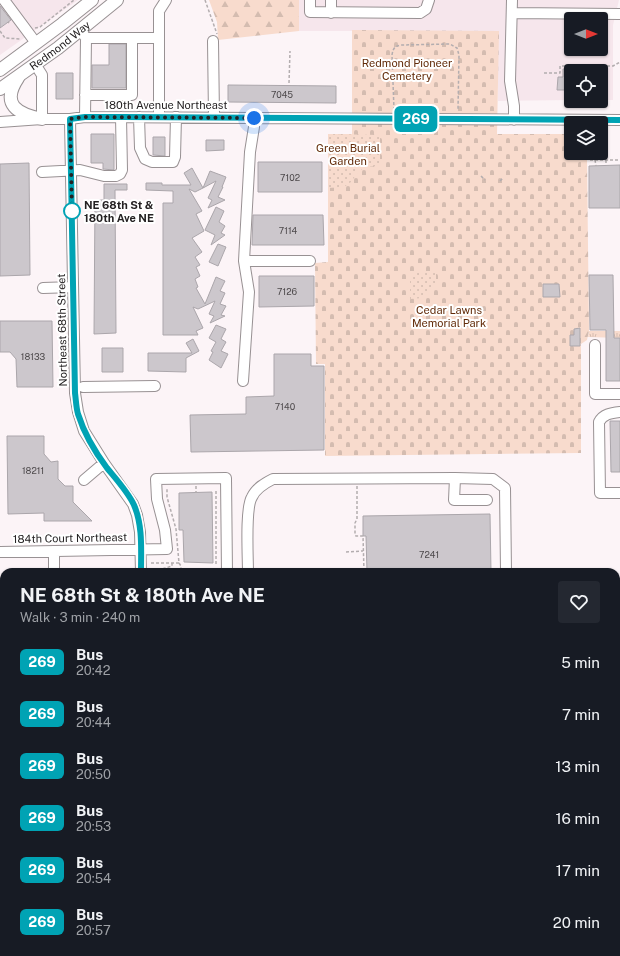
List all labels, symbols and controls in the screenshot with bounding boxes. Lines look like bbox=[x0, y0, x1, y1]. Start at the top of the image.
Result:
north arrow bbox=[564, 12, 608, 56]
map controls bbox=[564, 12, 608, 160]
street label: Redmond Way bbox=[27, 18, 93, 72]
park label: Redmond Pioneer Cemetery bbox=[362, 57, 452, 82]
button: locate bbox=[564, 64, 608, 108]
house number: 7045 bbox=[271, 89, 293, 100]
street label: 180th Avenue Northeast bbox=[104, 99, 228, 111]
line badge: 269 bbox=[393, 106, 439, 132]
your location bbox=[244, 108, 264, 128]
text: 269 bbox=[402, 111, 430, 127]
button: layers bbox=[564, 116, 608, 160]
park label: Green Burial Garden bbox=[316, 142, 380, 167]
house number: 7102 bbox=[280, 172, 300, 183]
place label: NE 68th St & 180th Ave NE bbox=[84, 199, 154, 224]
marker: NE 68th St & 180th Ave NE bbox=[63, 202, 81, 220]
house number: 7114 bbox=[279, 225, 298, 236]
street label: Northeast 68th Street bbox=[55, 273, 69, 387]
house number: 7126 bbox=[277, 286, 297, 297]
park label: Cedar Lawns Memorial Park bbox=[412, 304, 486, 329]
house number: 18133 bbox=[21, 351, 46, 362]
house number: 7140 bbox=[275, 401, 296, 412]
house number: 18211 bbox=[22, 465, 44, 476]
street label: 184th Court Northeast bbox=[13, 531, 127, 545]
house number: 7241 bbox=[419, 549, 439, 560]
button: heart bbox=[558, 581, 600, 623]
text: NE 68th St & 180th Ave NE bbox=[20, 584, 265, 606]
text: Walk · 3 min · 240 m bbox=[20, 610, 140, 625]
text: Bus bbox=[76, 646, 103, 663]
text: 269 bbox=[28, 654, 56, 670]
text: 5 min bbox=[561, 654, 600, 671]
text: 20:42 bbox=[76, 663, 110, 678]
text: Bus bbox=[76, 698, 103, 715]
text: 269 bbox=[28, 706, 56, 722]
text: 7 min bbox=[562, 706, 600, 723]
text: 20:44 bbox=[76, 715, 111, 730]
text: Bus bbox=[76, 750, 103, 767]
text: 269 bbox=[28, 758, 56, 774]
text: 13 min bbox=[555, 758, 600, 775]
text: 20:50 bbox=[76, 767, 111, 782]
text: Bus bbox=[76, 802, 103, 819]
text: 269 bbox=[28, 810, 56, 826]
text: 16 min bbox=[555, 810, 600, 827]
text: 20:53 bbox=[76, 819, 111, 834]
text: Bus bbox=[76, 854, 103, 871]
text: 269 bbox=[28, 862, 56, 878]
text: 17 min bbox=[556, 862, 600, 879]
text: 20:54 bbox=[76, 871, 111, 886]
text: Bus bbox=[76, 906, 103, 923]
text: 269 bbox=[28, 914, 56, 930]
text: 20 min bbox=[553, 914, 600, 931]
text: 20:57 bbox=[76, 923, 111, 938]

